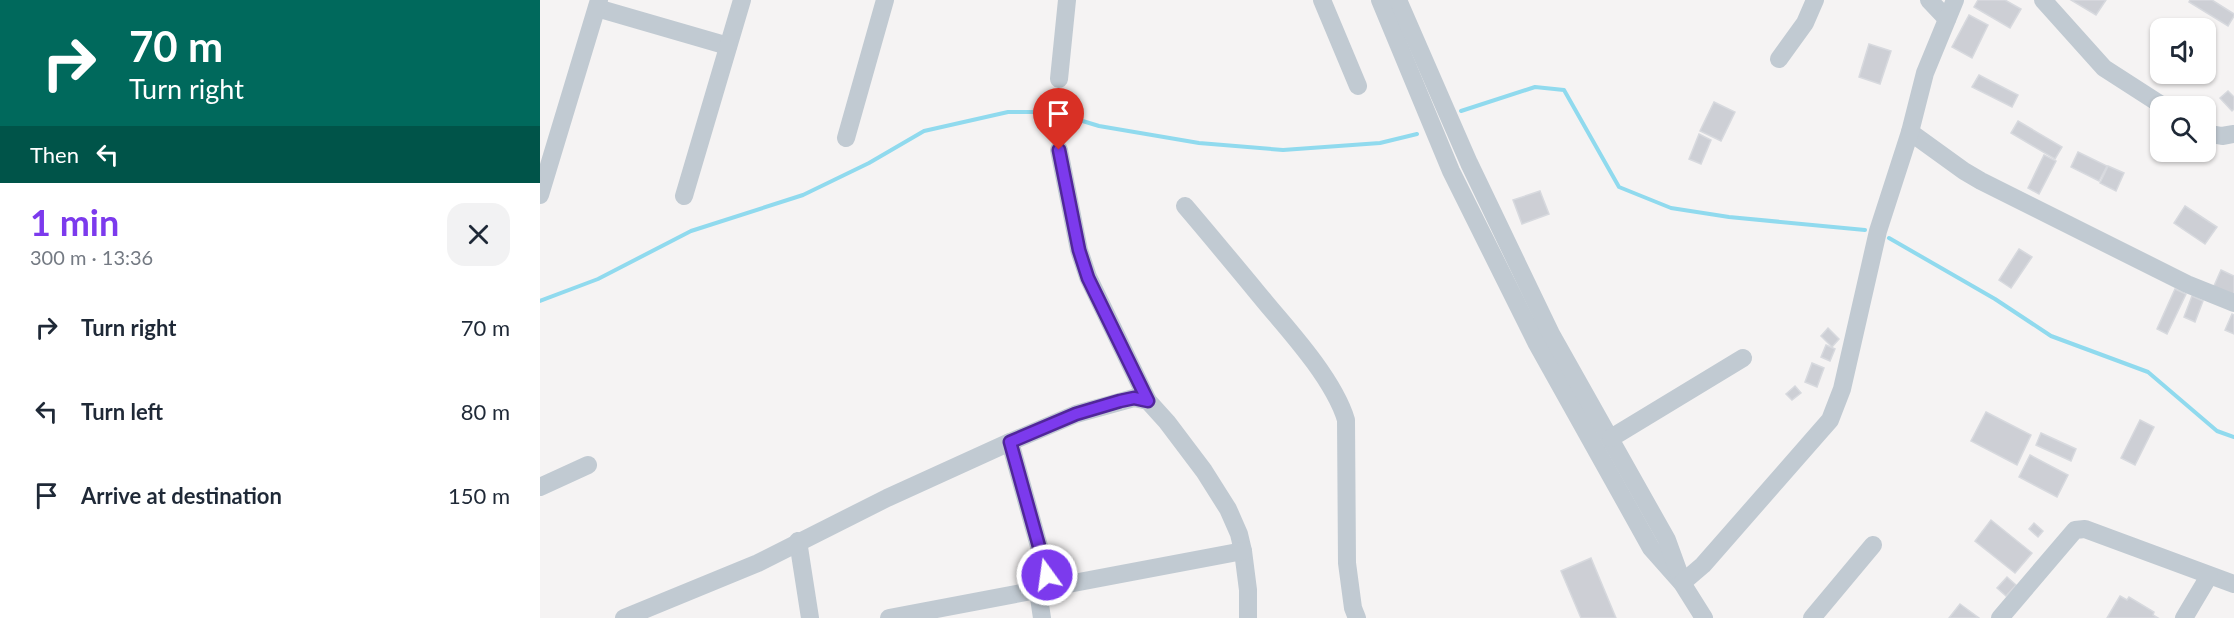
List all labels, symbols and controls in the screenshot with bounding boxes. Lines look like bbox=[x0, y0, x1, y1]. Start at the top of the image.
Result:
map controls bbox=[2150, 18, 2216, 162]
button: sound bbox=[2150, 18, 2216, 84]
text: 70 m bbox=[129, 21, 223, 71]
icon: right bbox=[30, 24, 108, 102]
text: Turn right bbox=[129, 72, 244, 105]
pin bbox=[1033, 88, 1084, 150]
button: search bbox=[2150, 96, 2216, 162]
icon: arrive bbox=[1042, 97, 1075, 130]
icon: left bbox=[91, 138, 124, 171]
text: Then bbox=[30, 141, 79, 168]
text: 1 min bbox=[30, 200, 119, 244]
button: close bbox=[447, 203, 510, 266]
text: 300 m · 13:36 bbox=[30, 245, 153, 269]
icon: right bbox=[30, 311, 63, 344]
text: Turn right bbox=[81, 314, 176, 341]
text: 70 m bbox=[461, 314, 510, 341]
icon: left bbox=[30, 395, 63, 428]
text: Turn left bbox=[81, 398, 163, 425]
text: 80 m bbox=[461, 398, 510, 425]
icon: arrive bbox=[30, 479, 63, 512]
text: Arrive at destination bbox=[81, 482, 282, 509]
text: 150 m bbox=[448, 482, 510, 509]
position arrow bbox=[1015, 543, 1079, 607]

